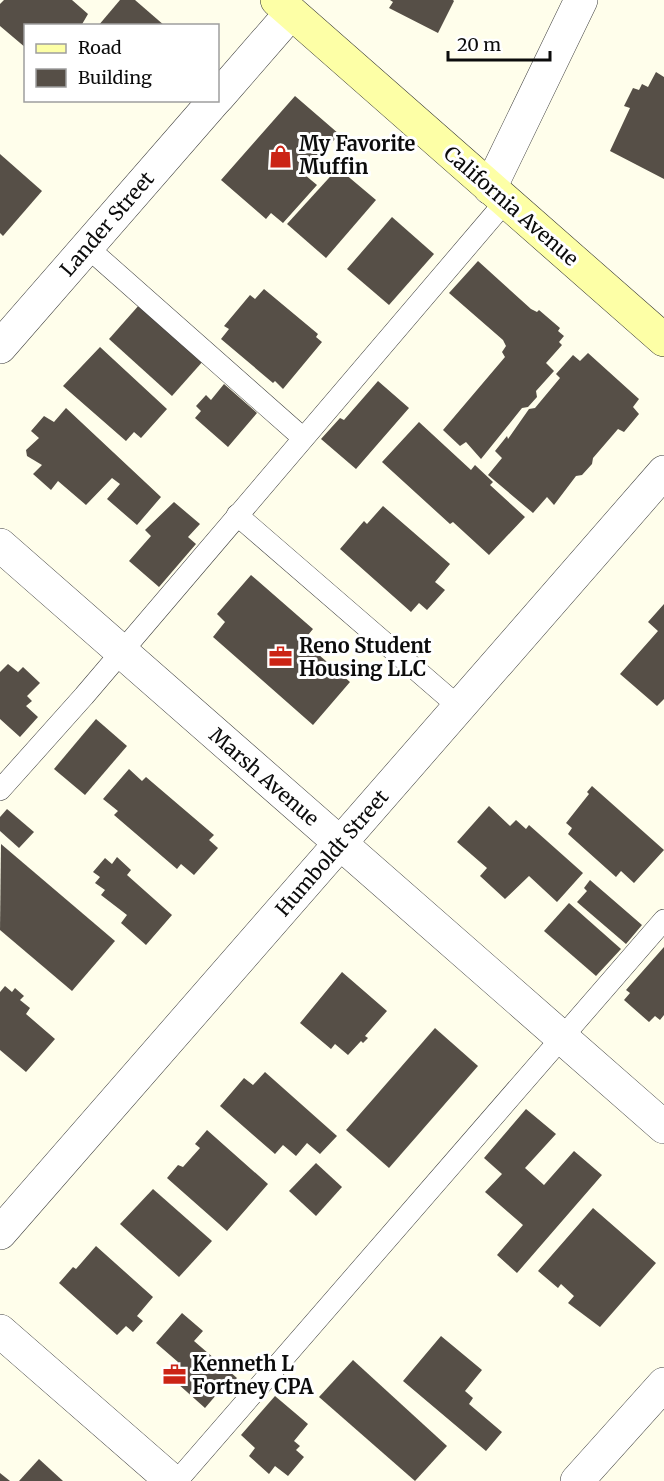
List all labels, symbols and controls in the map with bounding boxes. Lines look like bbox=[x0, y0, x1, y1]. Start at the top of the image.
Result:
legend bbox=[24, 24, 219, 102]
scale bar bbox=[448, 24, 550, 62]
text: 20 m bbox=[457, 33, 501, 56]
text: Road bbox=[78, 36, 122, 59]
text: Building bbox=[78, 66, 152, 89]
place label: My Favorite Muffin bbox=[299, 131, 416, 179]
street label: California Avenue bbox=[439, 140, 584, 271]
shop icon: My Favorite Muffin bbox=[268, 143, 294, 169]
street label: Lander Street bbox=[54, 166, 159, 281]
place label: Reno Student Housing LLC bbox=[299, 633, 432, 681]
office icon: Reno Student Housing LLC bbox=[268, 644, 294, 670]
street label: Marsh Avenue bbox=[204, 722, 324, 831]
street label: Humboldt Street bbox=[270, 784, 394, 921]
place label: Kenneth L Fortney CPA bbox=[192, 1351, 314, 1399]
office icon: Kenneth L Fortney CPA bbox=[161, 1362, 187, 1388]

